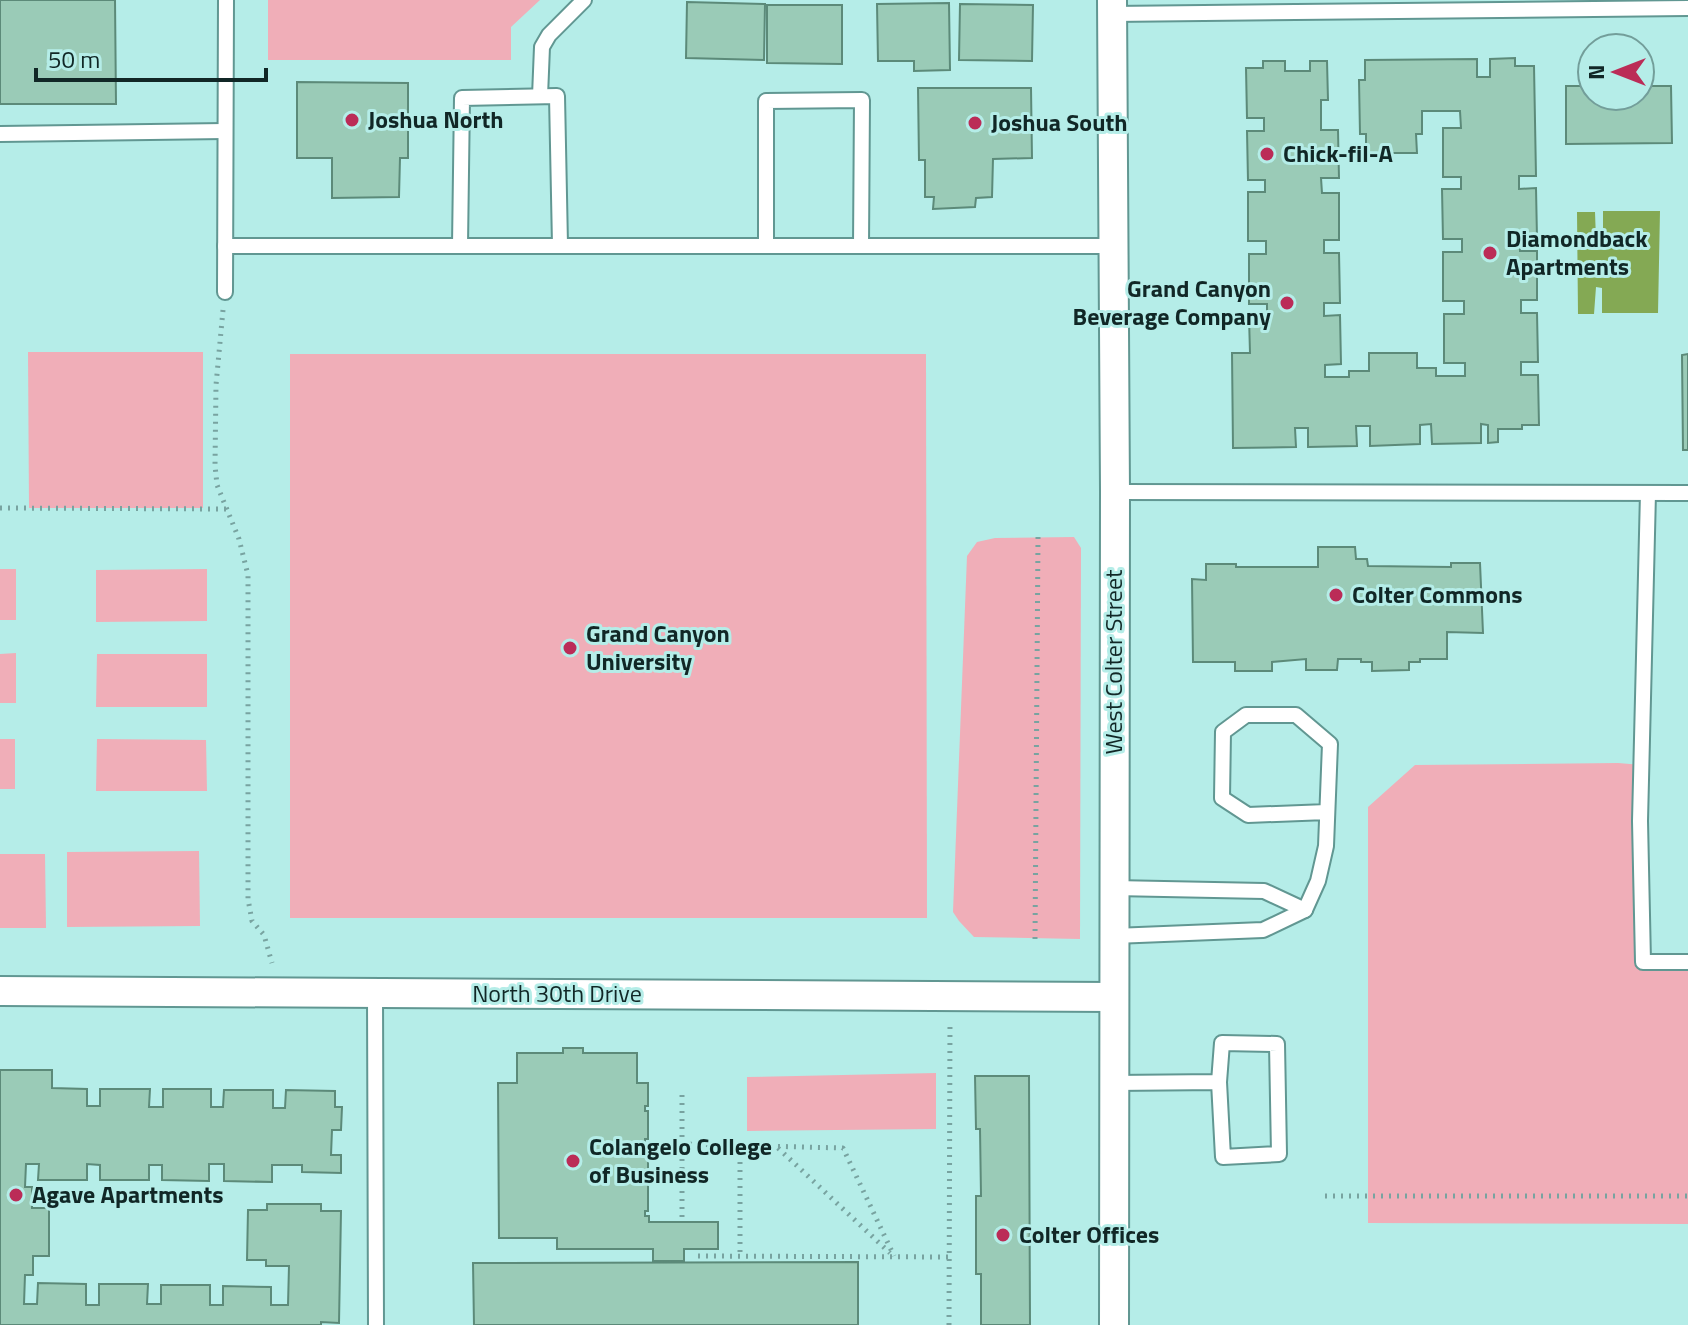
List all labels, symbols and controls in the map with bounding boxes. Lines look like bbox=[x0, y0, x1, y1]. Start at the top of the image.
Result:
scale bar bbox=[36, 32, 266, 82]
north arrow bbox=[1576, 32, 1656, 112]
text: 50 m bbox=[48, 41, 100, 77]
text: N bbox=[1579, 64, 1613, 80]
place label: Joshua North bbox=[368, 101, 504, 137]
place label: Joshua South bbox=[991, 104, 1127, 140]
marker: Joshua North bbox=[343, 111, 361, 129]
marker: Joshua South bbox=[966, 114, 984, 132]
place label: Chick-fil-A bbox=[1283, 135, 1394, 171]
marker: Chick-fil-A bbox=[1258, 145, 1276, 163]
place label: Diamondback Apartments bbox=[1506, 220, 1648, 284]
marker: Diamondback Apartments bbox=[1481, 244, 1499, 262]
place label: Grand Canyon Beverage Company bbox=[1073, 270, 1271, 334]
marker: Grand Canyon Beverage Company bbox=[1278, 294, 1296, 312]
street label: West Colter Street bbox=[1095, 569, 1131, 754]
place label: Colter Commons bbox=[1352, 576, 1523, 612]
marker: Colter Commons bbox=[1327, 586, 1345, 604]
place label: Grand Canyon University bbox=[586, 615, 730, 679]
marker: Grand Canyon University bbox=[561, 639, 579, 657]
street label: North 30th Drive bbox=[472, 975, 642, 1011]
place label: Colangelo College of Business bbox=[589, 1128, 772, 1192]
marker: Colangelo College of Business bbox=[564, 1152, 582, 1170]
place label: Agave Apartments bbox=[32, 1176, 224, 1212]
marker: Agave Apartments bbox=[7, 1186, 25, 1204]
place label: Colter Offices bbox=[1019, 1216, 1159, 1252]
marker: Colter Offices bbox=[994, 1226, 1012, 1244]

